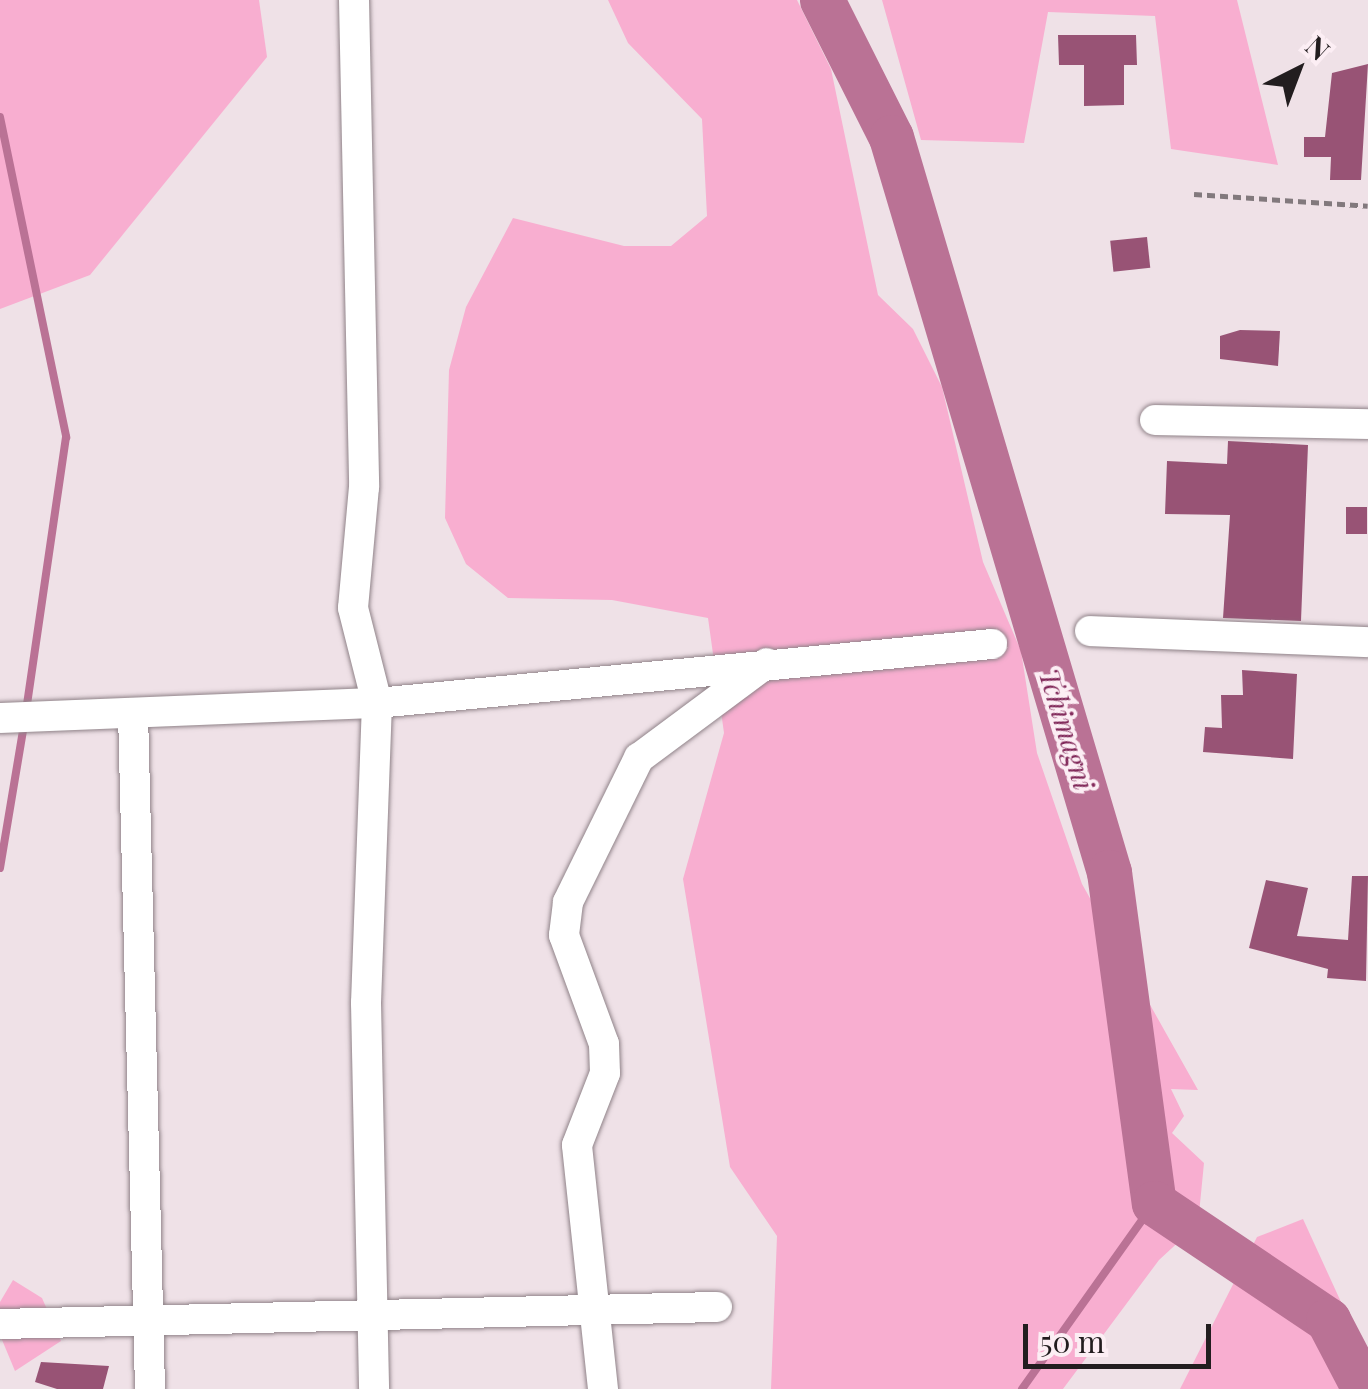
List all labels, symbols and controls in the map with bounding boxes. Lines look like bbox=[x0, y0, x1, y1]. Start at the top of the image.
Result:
north arrow bbox=[1248, 20, 1348, 120]
text: N bbox=[1299, 27, 1338, 68]
water label: Tchimagni bbox=[1033, 664, 1101, 794]
scale bar bbox=[1028, 1304, 1216, 1366]
text: 50 m bbox=[1040, 1321, 1105, 1361]

